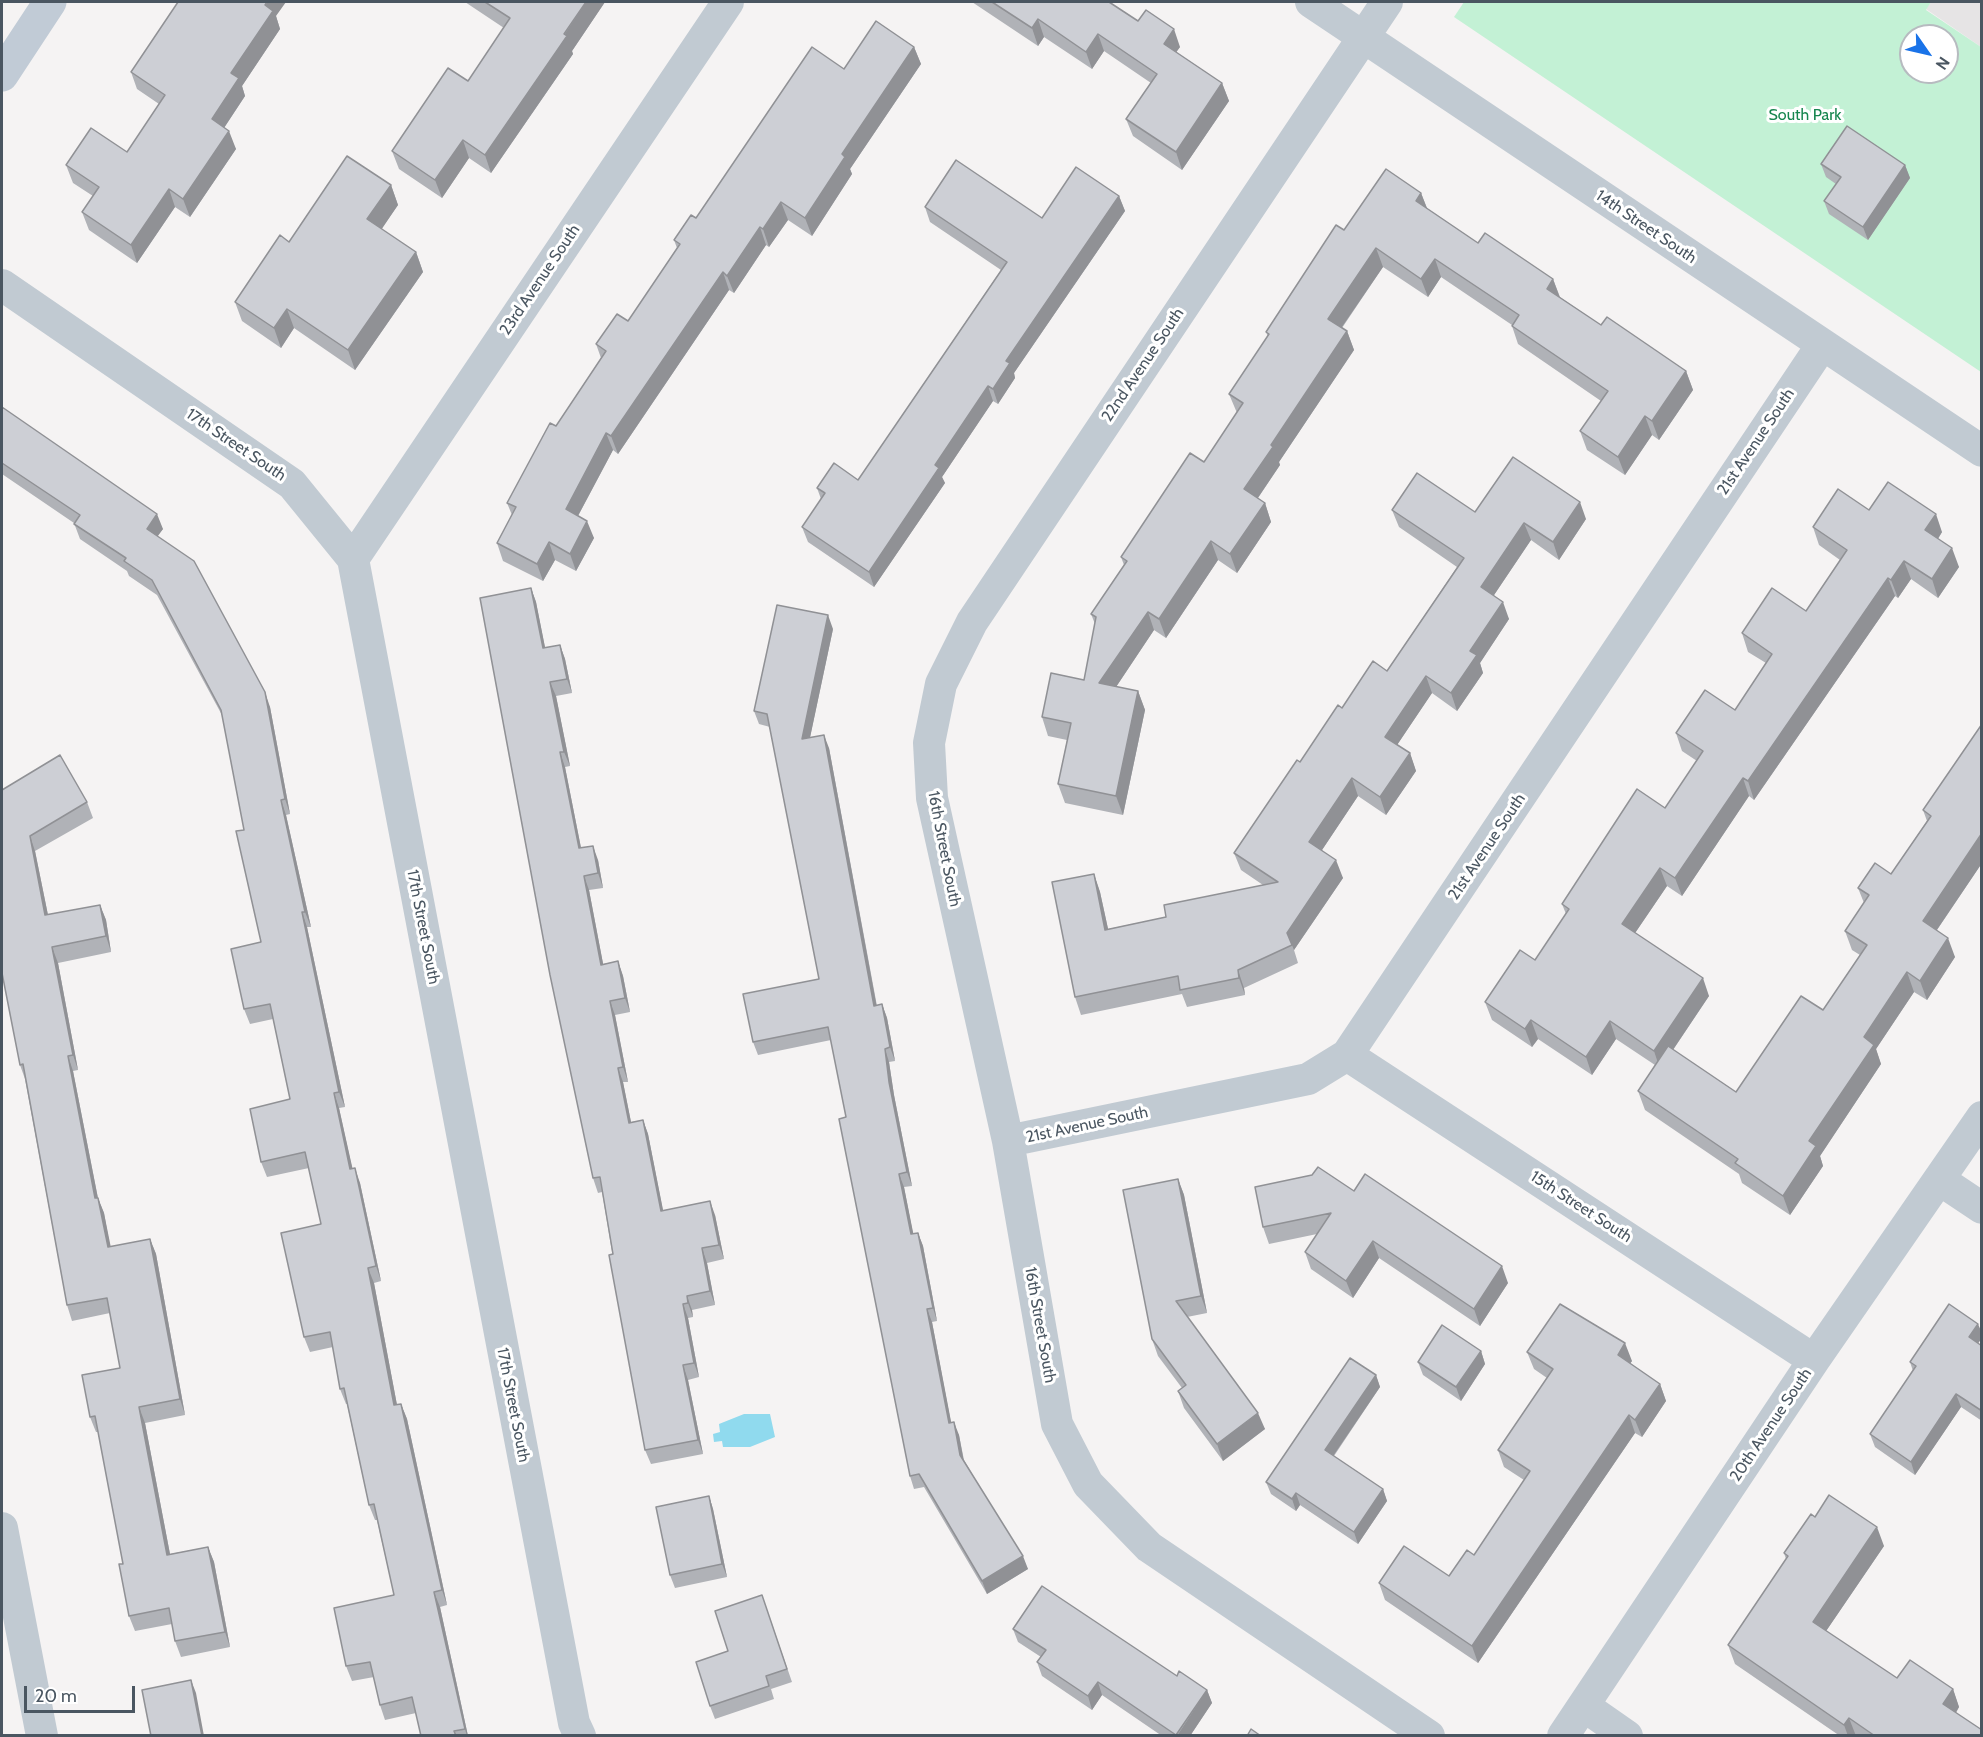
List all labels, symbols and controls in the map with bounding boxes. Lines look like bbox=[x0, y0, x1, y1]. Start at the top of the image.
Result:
north arrow bbox=[1899, 24, 1959, 84]
text: N bbox=[1932, 53, 1954, 73]
park label: South Park bbox=[1768, 105, 1842, 125]
street label: 14th Street South bbox=[1592, 186, 1700, 268]
street label: 23rd Avenue South bbox=[496, 221, 584, 339]
street label: 22nd Avenue South bbox=[1098, 304, 1188, 426]
street label: 21st Avenue South bbox=[1713, 385, 1799, 499]
street label: 17th Street South bbox=[182, 405, 290, 485]
street label: 16th Street South bbox=[923, 790, 965, 908]
street label: 21st Avenue South bbox=[1444, 790, 1530, 904]
street label: 17th Street South bbox=[402, 868, 444, 986]
street label: 21st Avenue South bbox=[1024, 1103, 1150, 1147]
street label: 15th Street South bbox=[1527, 1167, 1635, 1247]
street label: 16th Street South bbox=[1020, 1266, 1060, 1384]
street label: 17th Street South bbox=[492, 1346, 534, 1464]
street label: 20th Avenue South bbox=[1726, 1365, 1816, 1485]
scale bar bbox=[27, 1674, 138, 1712]
text: 20 m bbox=[35, 1685, 77, 1707]

